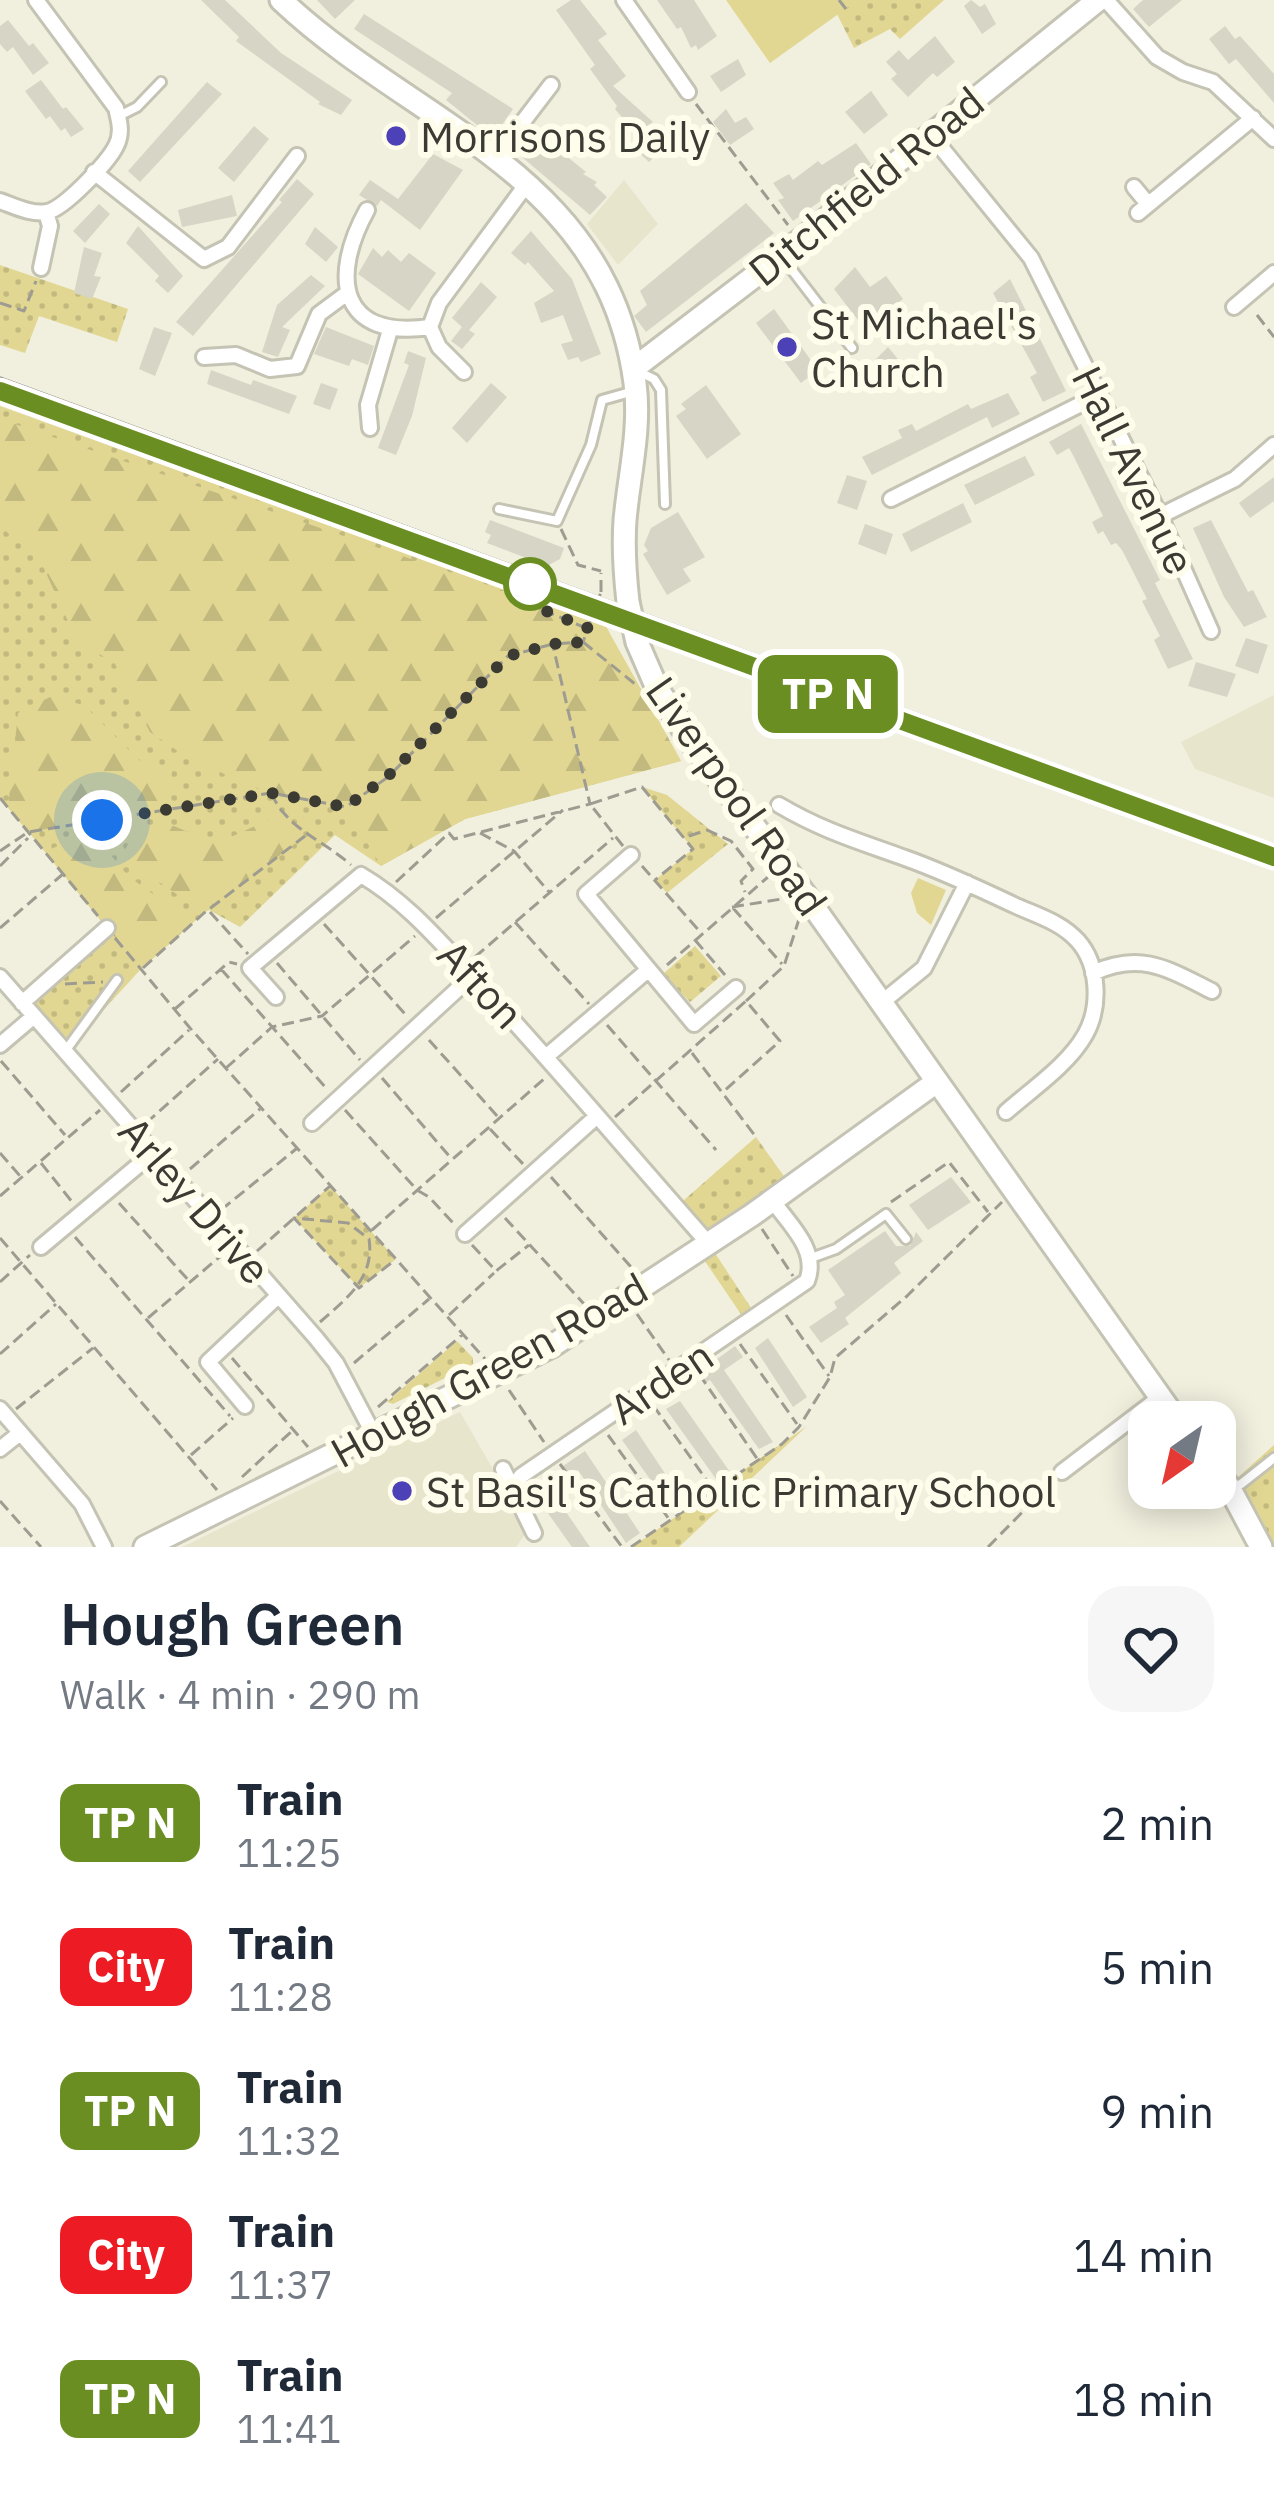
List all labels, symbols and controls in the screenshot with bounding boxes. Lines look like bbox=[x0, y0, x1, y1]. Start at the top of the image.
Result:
street label: Ditchfield Road bbox=[737, 74, 995, 298]
place label: Morrisons Daily bbox=[420, 109, 710, 164]
marker: Morrisons Daily bbox=[383, 123, 409, 149]
place label: St Michael's Church bbox=[811, 296, 1037, 399]
marker: St Michael's Church bbox=[774, 334, 800, 360]
street label: Hall Avenue bbox=[1060, 357, 1208, 583]
unlabelled marker bbox=[505, 559, 555, 609]
line badge: TP N bbox=[744, 655, 912, 733]
street label: Liverpool Road bbox=[634, 666, 840, 926]
text: TP N bbox=[782, 666, 874, 721]
your location bbox=[72, 790, 132, 850]
street label: Afton bbox=[426, 928, 536, 1040]
street label: Arley Drive bbox=[107, 1105, 283, 1295]
street label: Hough Green Road bbox=[321, 1260, 657, 1480]
street label: Arden bbox=[599, 1328, 723, 1436]
north arrow bbox=[1128, 1401, 1236, 1509]
map controls bbox=[1128, 1401, 1236, 1509]
place label: St Basil's Catholic Primary School bbox=[426, 1464, 1056, 1519]
marker: St Basil's Catholic Primary School bbox=[389, 1478, 415, 1504]
button: heart bbox=[1088, 1586, 1214, 1712]
text: Hough Green bbox=[60, 1587, 404, 1661]
text: Walk · 4 min · 290 m bbox=[60, 1669, 421, 1720]
text: Train bbox=[236, 1769, 344, 1827]
text: 2 min bbox=[1100, 1794, 1214, 1852]
text: TP N bbox=[84, 1795, 176, 1850]
text: 11:25 bbox=[236, 1827, 341, 1878]
text: Train bbox=[228, 1913, 335, 1971]
text: 5 min bbox=[1100, 1938, 1214, 1996]
text: City bbox=[87, 1939, 165, 1994]
text: 11:28 bbox=[228, 1971, 333, 2022]
text: Train bbox=[236, 2057, 344, 2115]
text: 9 min bbox=[1100, 2082, 1214, 2140]
text: TP N bbox=[84, 2083, 176, 2138]
text: 11:32 bbox=[236, 2115, 341, 2166]
text: Train bbox=[228, 2201, 335, 2259]
text: 14 min bbox=[1073, 2226, 1214, 2284]
text: City bbox=[87, 2227, 165, 2282]
text: 11:37 bbox=[228, 2259, 333, 2310]
text: Train bbox=[236, 2345, 344, 2403]
text: 18 min bbox=[1073, 2370, 1214, 2428]
text: TP N bbox=[84, 2371, 176, 2426]
text: 11:41 bbox=[236, 2403, 341, 2454]

